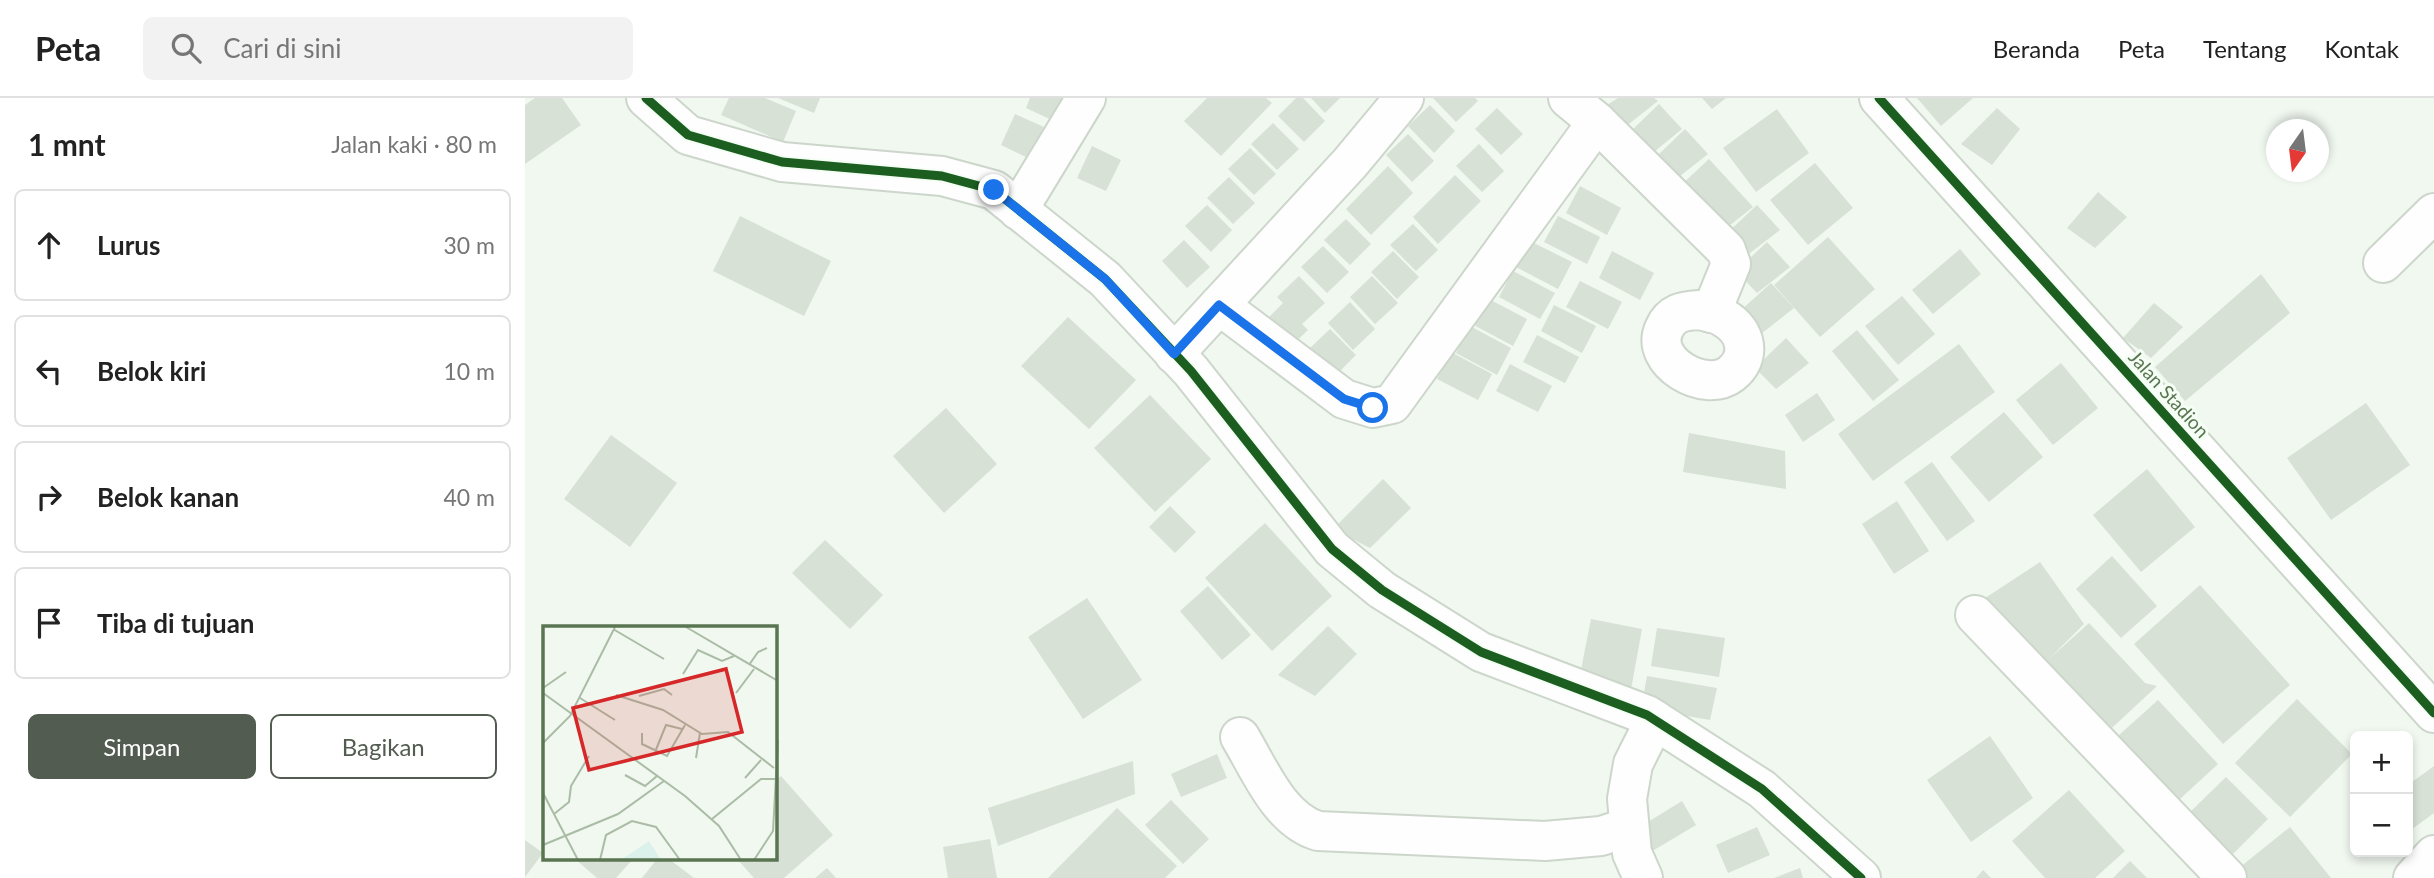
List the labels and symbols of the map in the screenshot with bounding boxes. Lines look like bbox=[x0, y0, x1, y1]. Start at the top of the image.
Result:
north arrow bbox=[2266, 119, 2329, 182]
route end bbox=[978, 174, 1009, 205]
street label: Jalan Stadion bbox=[2124, 345, 2214, 442]
route start bbox=[1357, 392, 1388, 423]
inset map bbox=[543, 626, 777, 860]

